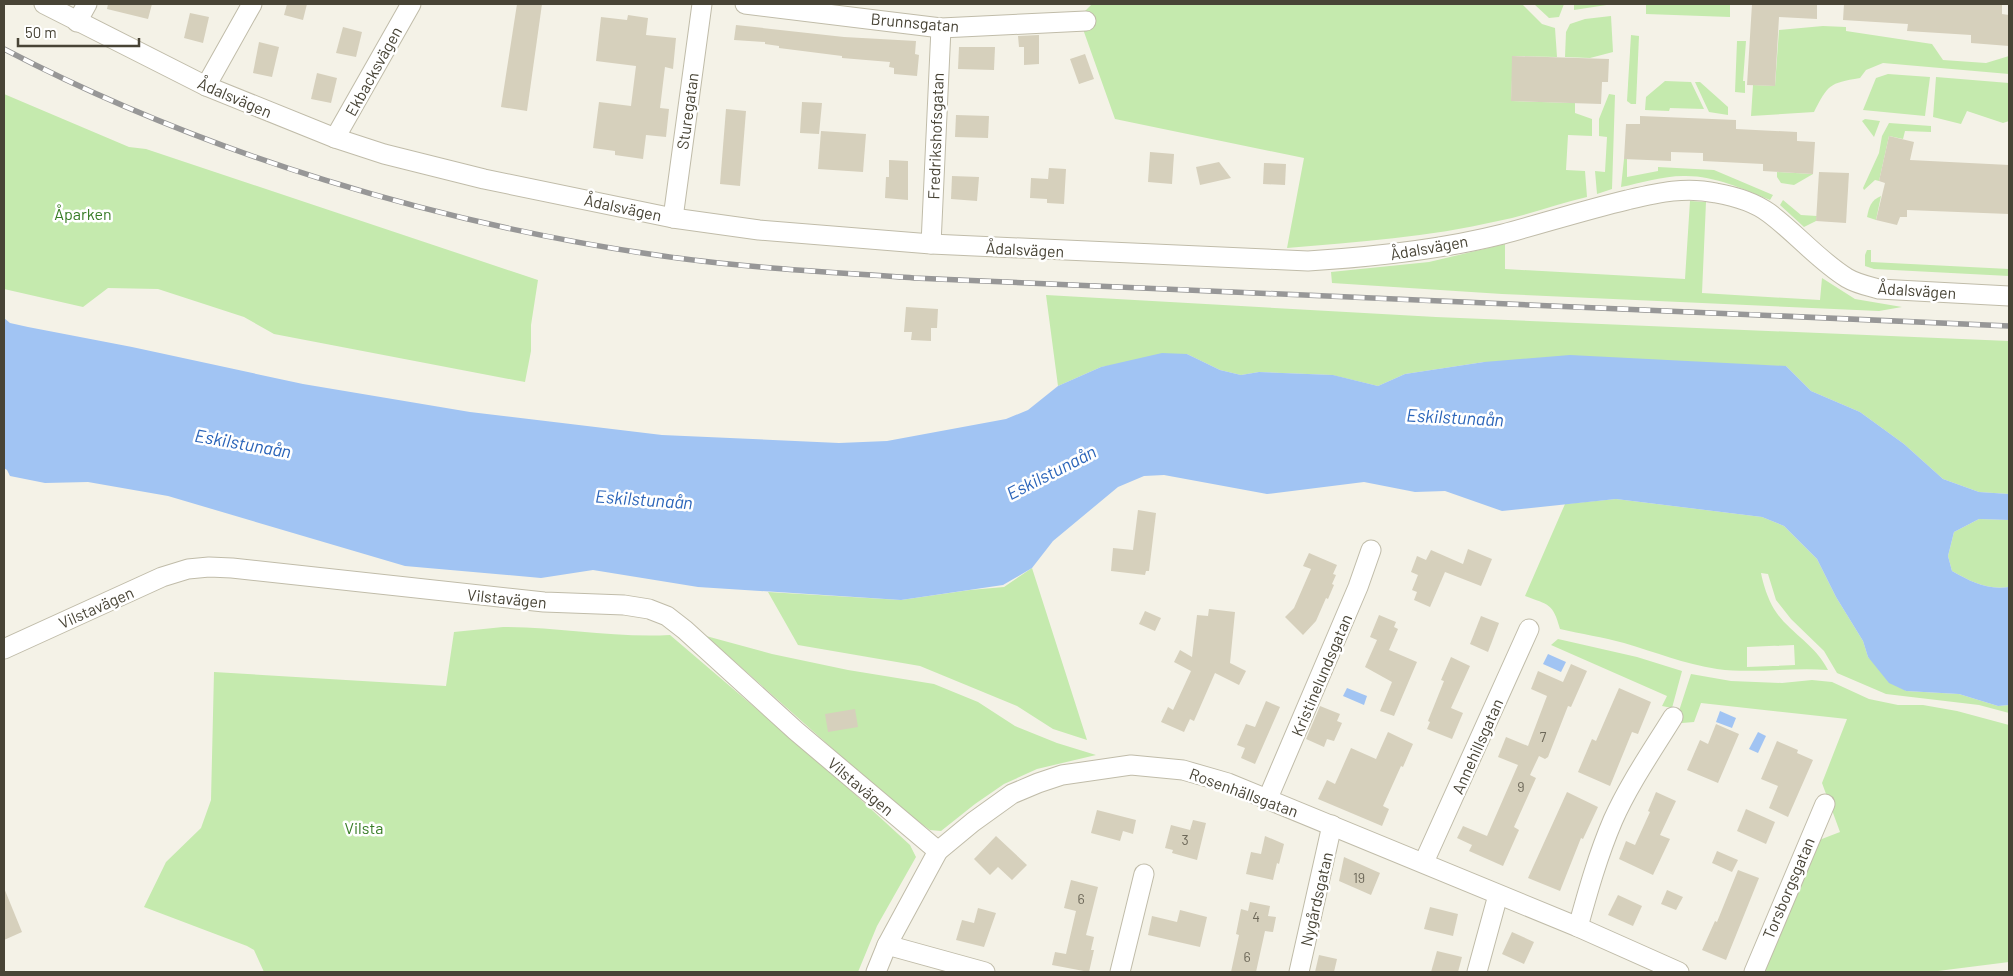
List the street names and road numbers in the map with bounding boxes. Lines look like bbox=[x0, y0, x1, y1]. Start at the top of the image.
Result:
street label: Brunnsgatan bbox=[870, 9, 960, 35]
street label: Ekbacksvägen bbox=[341, 23, 405, 119]
street label: Sturegatan bbox=[672, 71, 702, 151]
street label: Fredrikshofsgatan bbox=[923, 72, 947, 200]
street label: Ådalsvägen bbox=[195, 73, 275, 121]
street label: Ådalsvägen bbox=[583, 190, 663, 224]
street label: Ådalsvägen bbox=[1389, 231, 1469, 263]
street label: Ådalsvägen bbox=[985, 237, 1065, 261]
street label: Ådalsvägen bbox=[1877, 278, 1957, 302]
street label: Vilstavägen bbox=[56, 582, 136, 632]
street label: Vilstavägen bbox=[466, 584, 548, 612]
street label: Kristinelundsgatan bbox=[1287, 611, 1355, 739]
street label: Annehillsgatan bbox=[1447, 695, 1507, 797]
street label: Vilstavägen bbox=[824, 753, 898, 819]
street label: Rosenhällsgatan bbox=[1187, 764, 1301, 820]
street label: Torsborgsgatan bbox=[1758, 834, 1818, 942]
street label: Nygårdsgatan bbox=[1296, 850, 1336, 948]

